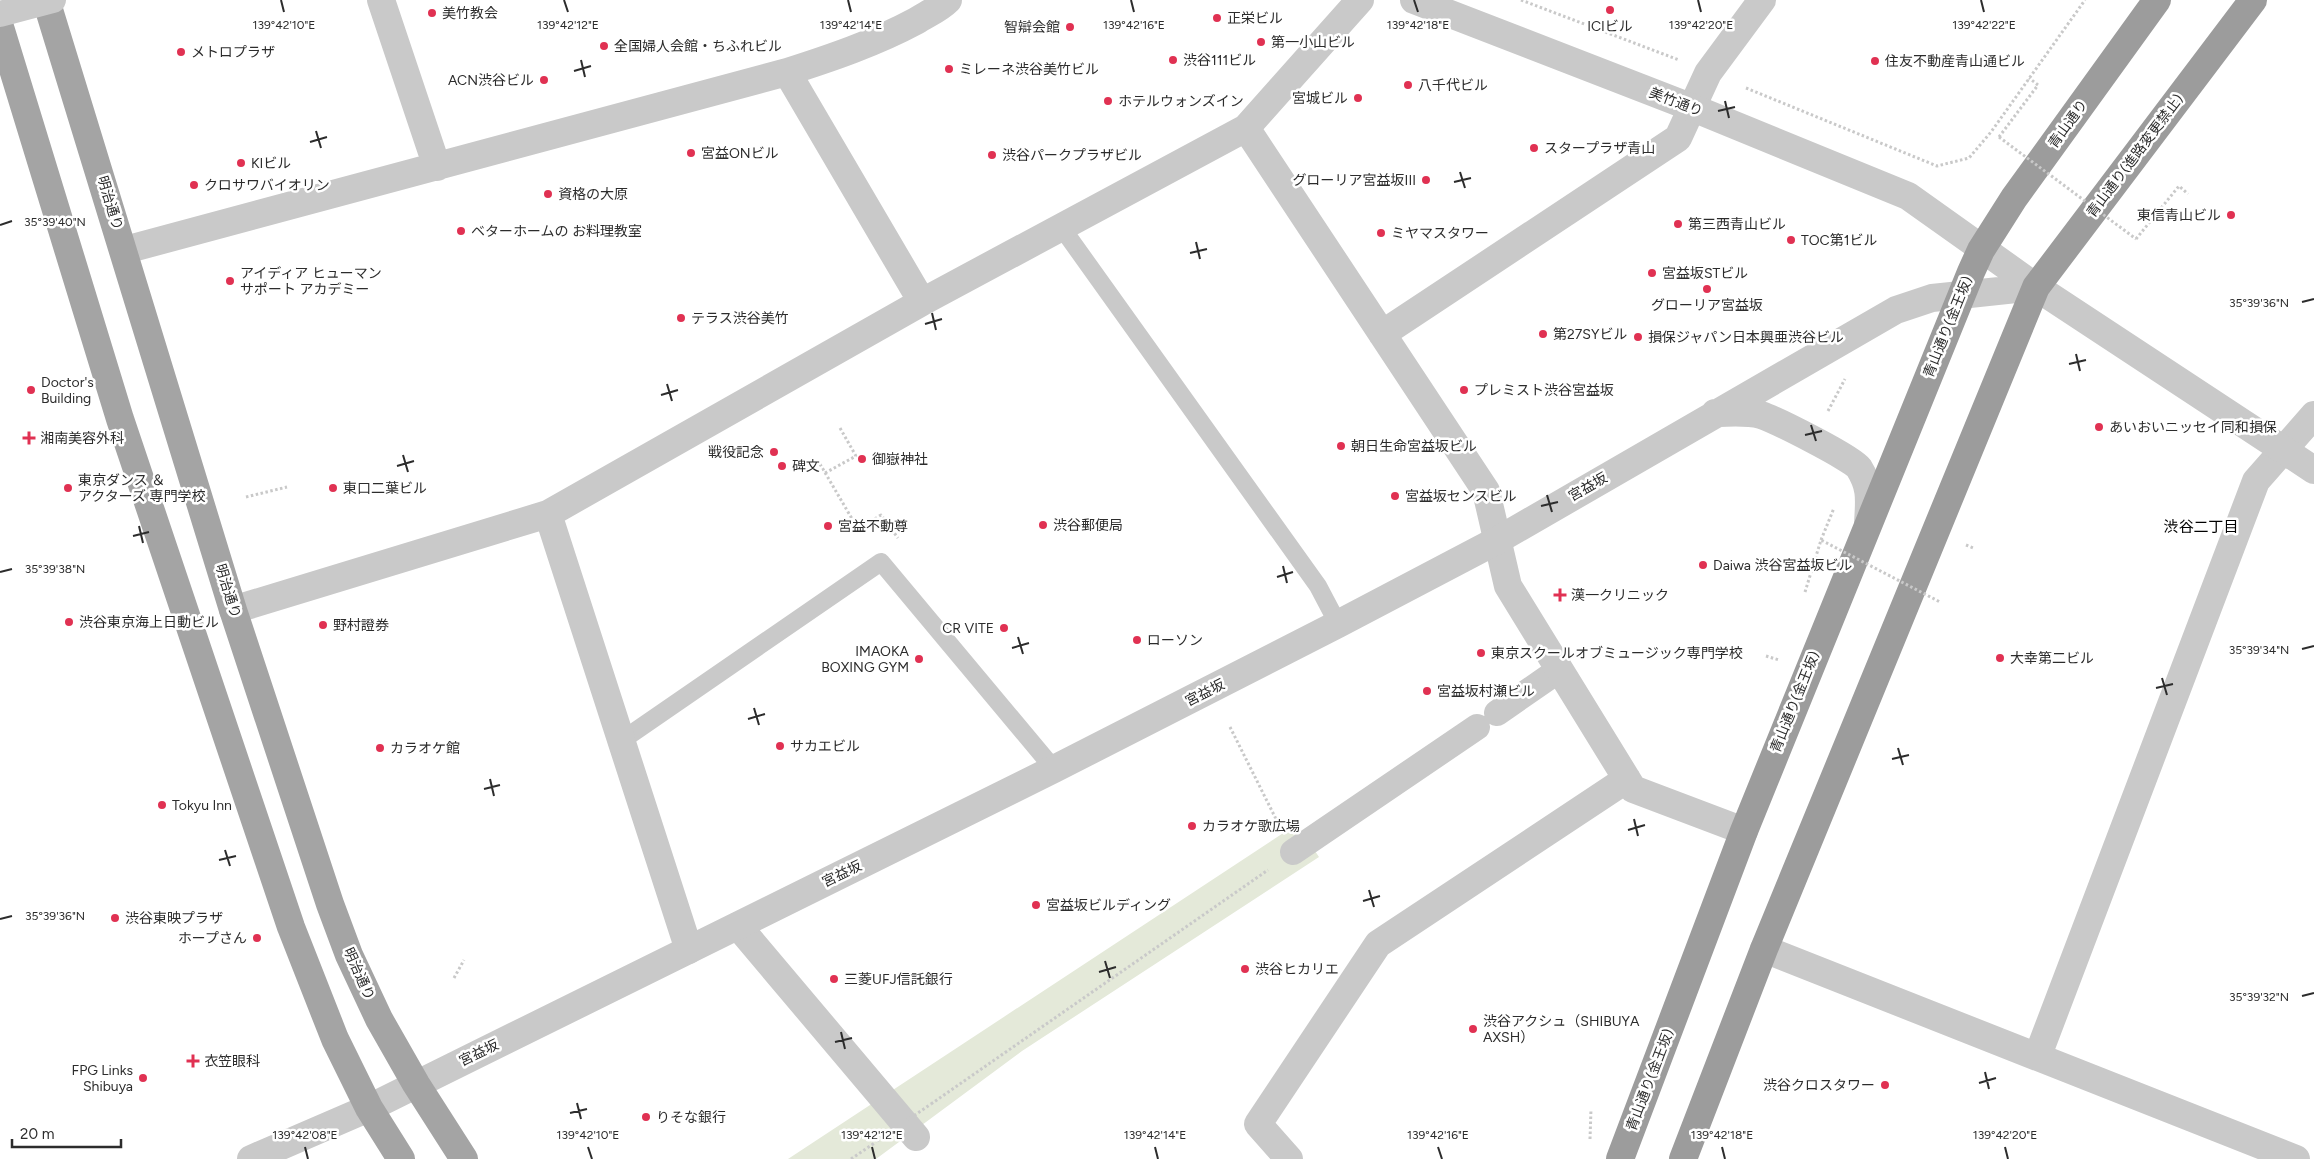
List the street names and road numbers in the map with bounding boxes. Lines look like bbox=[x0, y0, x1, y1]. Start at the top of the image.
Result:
street label: 美竹通り bbox=[1647, 84, 1705, 120]
street label: 青山通り(進路変更禁止) bbox=[2083, 91, 2187, 221]
street label: 青山通り bbox=[2045, 96, 2091, 152]
street label: 明治通り bbox=[94, 174, 126, 232]
street label: 青山通り(金王坂) bbox=[1920, 274, 1976, 380]
street label: 宮益坂 bbox=[1566, 469, 1610, 505]
street label: 明治通り bbox=[212, 562, 244, 620]
street label: 青山通り(金王坂) bbox=[1767, 649, 1823, 755]
street label: 宮益坂 bbox=[1182, 676, 1228, 710]
street label: 宮益坂 bbox=[819, 857, 865, 891]
street label: 明治通り bbox=[340, 945, 378, 1003]
street label: 青山通り(金王坂) bbox=[1623, 1027, 1677, 1133]
street label: 宮益坂 bbox=[456, 1036, 502, 1070]

